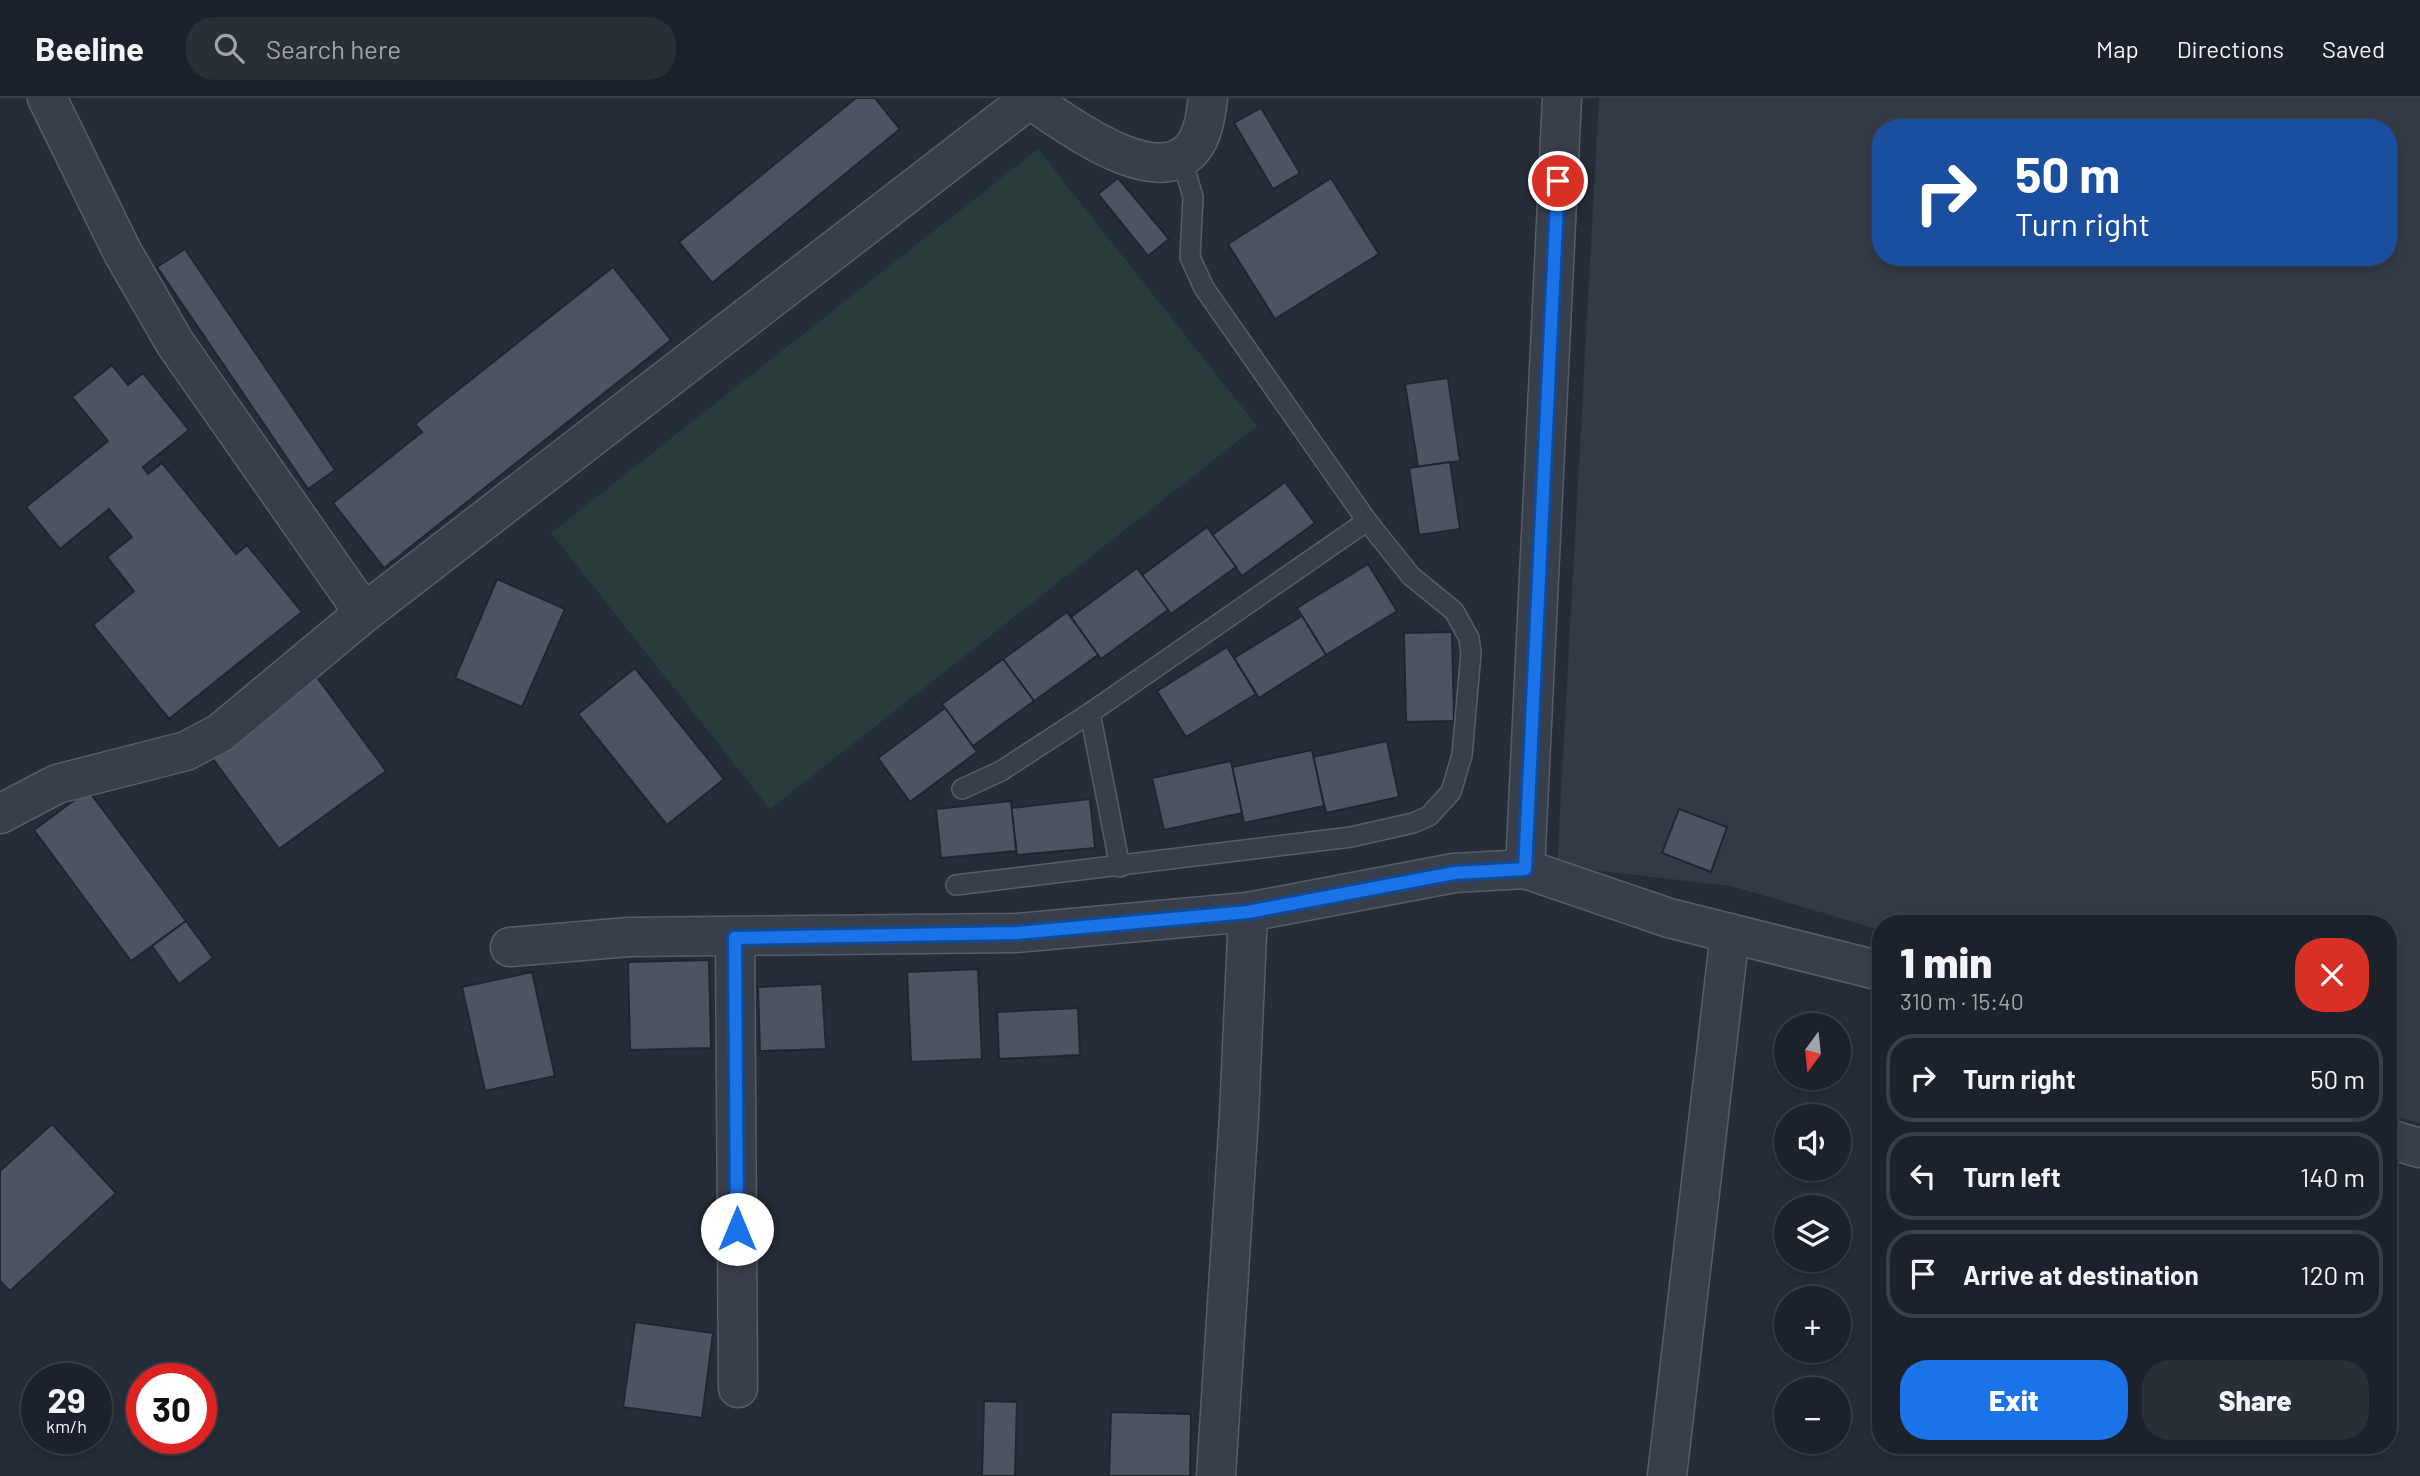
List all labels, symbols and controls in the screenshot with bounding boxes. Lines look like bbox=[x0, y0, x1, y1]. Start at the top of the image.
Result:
search box bbox=[186, 17, 676, 80]
text: Beeline bbox=[35, 28, 144, 68]
icon: search bbox=[210, 29, 248, 67]
text: Search here bbox=[266, 33, 401, 64]
text: Map bbox=[2096, 34, 2139, 63]
text: Directions bbox=[2177, 34, 2284, 63]
text: Saved bbox=[2322, 34, 2385, 63]
text: 50 m bbox=[2015, 144, 2120, 203]
icon: right bbox=[1900, 147, 1991, 238]
pin bbox=[1528, 151, 1588, 211]
icon: arrive bbox=[1539, 162, 1577, 200]
text: Turn right bbox=[2015, 204, 2150, 242]
text: 1 min bbox=[1900, 936, 1992, 986]
button: close bbox=[2295, 938, 2369, 1012]
text: 310 m · 15:40 bbox=[1900, 987, 2024, 1015]
north arrow bbox=[1774, 1013, 1852, 1090]
map controls bbox=[1774, 1013, 1851, 1454]
icon: right bbox=[1904, 1059, 1942, 1097]
text: Turn right bbox=[1963, 1063, 2076, 1094]
text: 50 m bbox=[2310, 1063, 2365, 1094]
button: sound bbox=[1774, 1104, 1851, 1181]
icon: left bbox=[1904, 1157, 1942, 1195]
text: Turn left bbox=[1963, 1161, 2061, 1192]
text: 140 m bbox=[2300, 1161, 2365, 1192]
position arrow bbox=[700, 1192, 774, 1266]
button: layers bbox=[1774, 1195, 1851, 1272]
icon: arrive bbox=[1904, 1255, 1942, 1293]
text: Arrive at destination bbox=[1963, 1259, 2199, 1290]
text: 120 m bbox=[2301, 1259, 2365, 1290]
button: + bbox=[1774, 1286, 1851, 1363]
button: Exit bbox=[1900, 1360, 2128, 1440]
button: Share bbox=[2142, 1360, 2369, 1440]
speed limit sign: 30 bbox=[126, 1363, 217, 1454]
button: − bbox=[1774, 1377, 1851, 1454]
text: 29 bbox=[47, 1378, 86, 1420]
text: km/h bbox=[46, 1415, 87, 1437]

